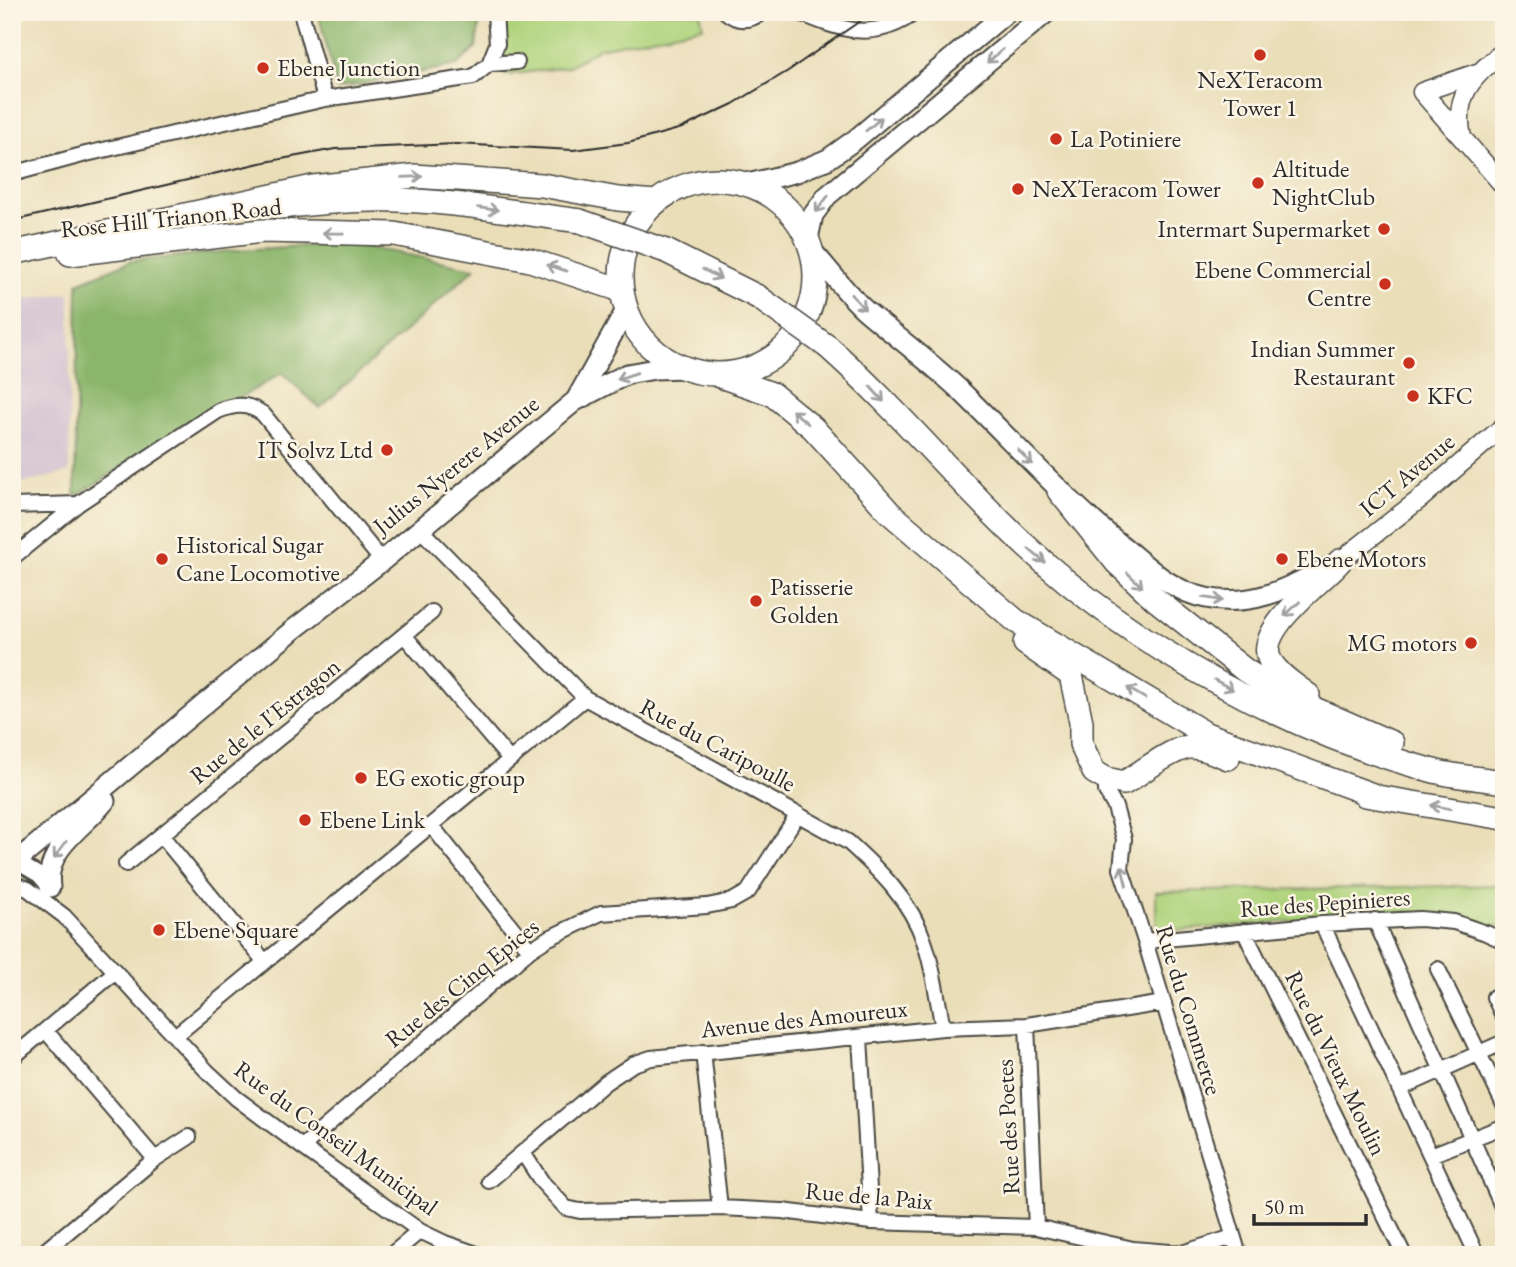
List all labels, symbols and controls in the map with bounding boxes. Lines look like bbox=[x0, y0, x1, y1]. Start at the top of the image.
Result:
marker: NeXTeracom Tower 1 bbox=[1252, 47, 1268, 63]
one-way arrow bbox=[986, 48, 1004, 64]
place label: Ebene Junction bbox=[277, 52, 421, 83]
marker: Ebene Junction bbox=[255, 60, 271, 76]
place label: NeXTeracom Tower 1 bbox=[1197, 64, 1323, 123]
one-way arrow bbox=[864, 116, 882, 132]
place label: La Potiniere bbox=[1070, 123, 1181, 154]
marker: La Potiniere bbox=[1048, 131, 1064, 147]
place label: Altitude NightClub bbox=[1271, 153, 1375, 212]
one-way arrow bbox=[400, 170, 423, 183]
place label: NeXTeracom Tower bbox=[1032, 173, 1221, 204]
marker: Altitude NightClub bbox=[1250, 175, 1266, 191]
marker: NeXTeracom Tower bbox=[1010, 181, 1026, 197]
street label: Rose Hill Trianon Road bbox=[59, 190, 284, 245]
one-way arrow bbox=[815, 194, 830, 212]
one-way arrow bbox=[476, 203, 499, 216]
place label: Intermart Supermarket bbox=[1158, 213, 1370, 244]
marker: Intermart Supermarket bbox=[1376, 221, 1392, 237]
one-way arrow bbox=[322, 226, 345, 240]
place label: Ebene Commercial Centre bbox=[1194, 254, 1371, 313]
one-way arrow bbox=[546, 261, 568, 274]
one-way arrow bbox=[701, 267, 722, 281]
marker: Ebene Commercial Centre bbox=[1377, 276, 1393, 292]
one-way arrow bbox=[850, 293, 867, 310]
place label: Indian Summer Restaurant bbox=[1251, 333, 1395, 392]
marker: Indian Summer Restaurant bbox=[1401, 355, 1417, 371]
one-way arrow bbox=[617, 371, 639, 383]
place label: KFC bbox=[1427, 380, 1473, 411]
one-way arrow bbox=[869, 385, 885, 403]
street label: Julius Nyerere Avenue bbox=[365, 388, 545, 542]
marker: KFC bbox=[1405, 388, 1421, 404]
one-way arrow bbox=[791, 409, 809, 425]
street label: ICT Avenue bbox=[1353, 426, 1461, 523]
place label: IT Solvz Ltd bbox=[257, 434, 374, 465]
marker: IT Solvz Ltd bbox=[379, 442, 395, 458]
one-way arrow bbox=[1017, 448, 1034, 465]
place label: Historical Sugar Cane Locomotive bbox=[176, 529, 340, 588]
place label: Ebene Motors bbox=[1296, 543, 1426, 574]
one-way arrow bbox=[1028, 548, 1046, 564]
marker: Historical Sugar Cane Locomotive bbox=[154, 551, 170, 567]
marker: Ebene Motors bbox=[1274, 551, 1290, 567]
place label: Patisserie Golden bbox=[770, 571, 853, 630]
one-way arrow bbox=[1127, 572, 1144, 589]
one-way arrow bbox=[1201, 592, 1224, 605]
marker: Patisserie Golden bbox=[748, 593, 764, 609]
one-way arrow bbox=[1283, 601, 1301, 617]
place label: MG motors bbox=[1347, 627, 1457, 658]
marker: MG motors bbox=[1463, 635, 1479, 651]
street label: Rue de le I'Estragon bbox=[183, 650, 346, 791]
one-way arrow bbox=[1213, 678, 1234, 692]
one-way arrow bbox=[1126, 685, 1146, 699]
street label: Rue du Caripoulle bbox=[635, 691, 801, 799]
place label: EG exotic group bbox=[375, 762, 525, 793]
marker: EG exotic group bbox=[353, 770, 369, 786]
one-way arrow bbox=[1430, 800, 1453, 814]
place label: Ebene Link bbox=[319, 804, 426, 835]
marker: Ebene Link bbox=[297, 812, 313, 828]
one-way arrow bbox=[53, 840, 67, 859]
one-way arrow bbox=[1117, 865, 1130, 888]
street label: Rue des Pepinieres bbox=[1239, 881, 1411, 924]
street label: Rue des Cinq Epices bbox=[378, 911, 545, 1054]
place label: Ebene Square bbox=[173, 914, 298, 945]
street label: Rue du Commerce bbox=[1149, 921, 1230, 1098]
marker: Ebene Square bbox=[151, 922, 167, 938]
street label: Rue du Vieux Moulin bbox=[1278, 965, 1395, 1161]
street label: Avenue des Amoureux bbox=[698, 992, 910, 1045]
street label: Rue du Conseil Municipal bbox=[228, 1053, 444, 1222]
street label: Rue des Poetes bbox=[988, 1058, 1027, 1196]
street label: Rue de la Paix bbox=[804, 1174, 935, 1217]
scale bar bbox=[1254, 1183, 1366, 1227]
text: 50 m bbox=[1264, 1193, 1305, 1220]

